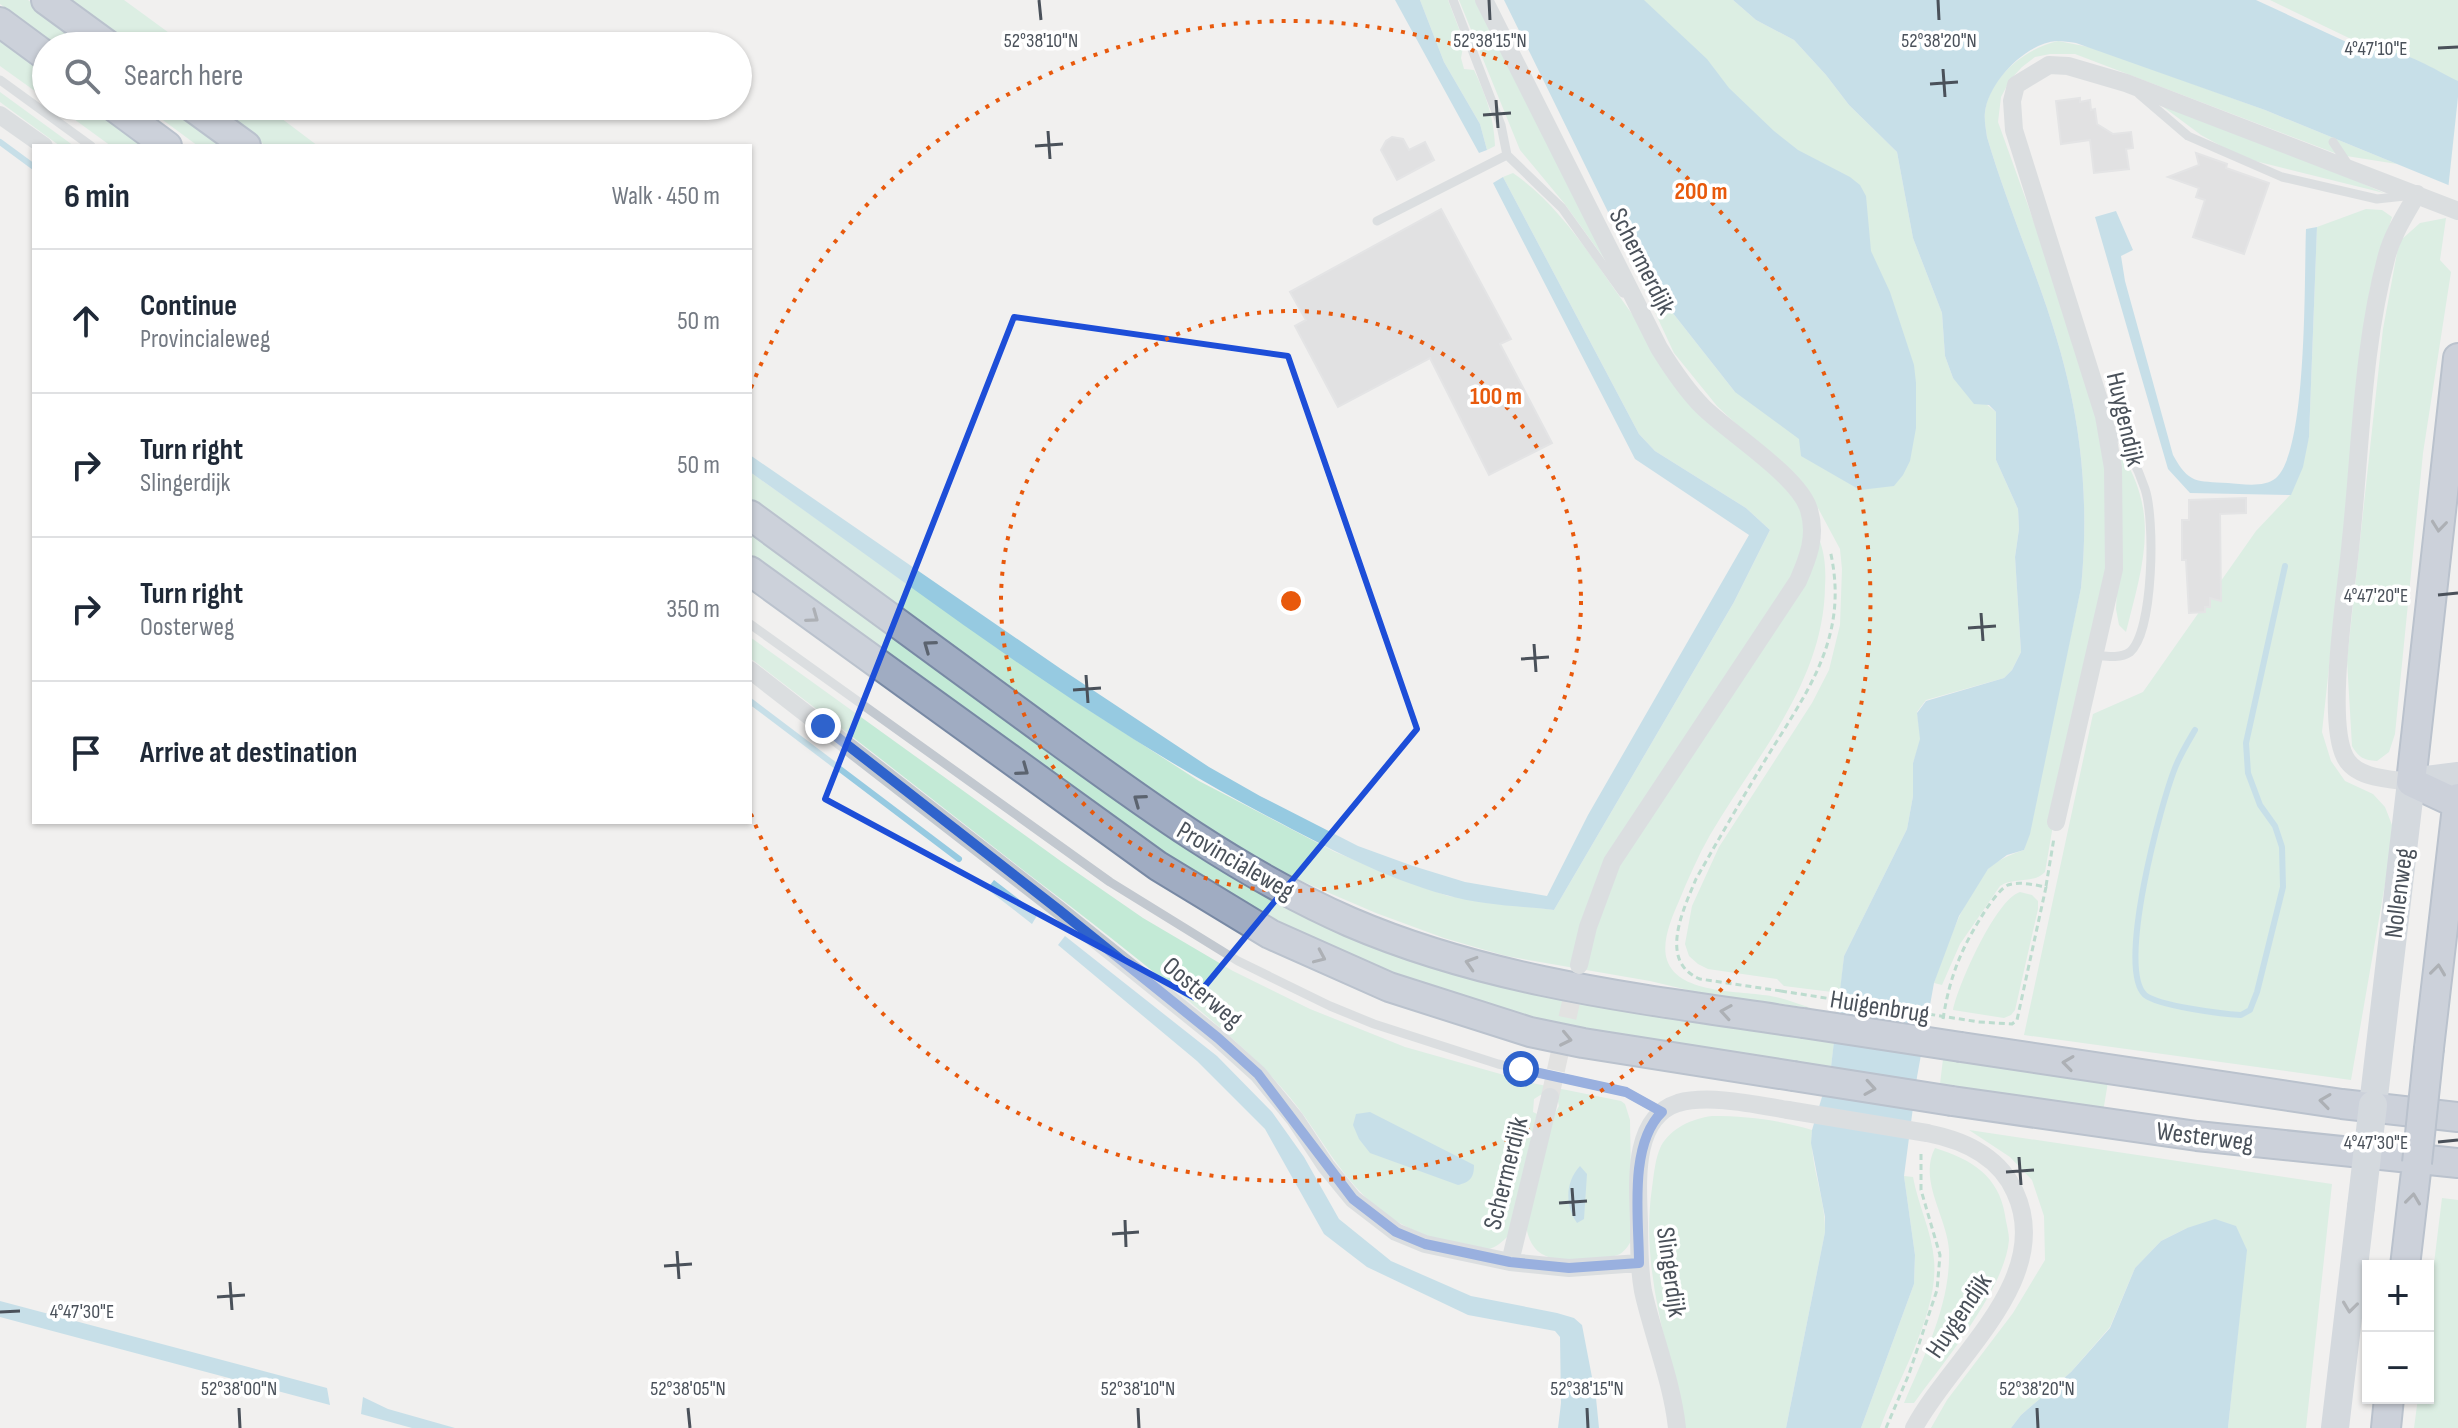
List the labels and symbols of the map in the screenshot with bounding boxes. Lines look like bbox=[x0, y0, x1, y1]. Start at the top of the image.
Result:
text: 52°38'10"N bbox=[1004, 29, 1078, 53]
text: 52°38'15"N bbox=[1453, 29, 1527, 53]
text: 52°38'20"N bbox=[1901, 29, 1977, 53]
text: 4°47'10"E bbox=[2344, 37, 2408, 61]
text: 200 m bbox=[1674, 177, 1728, 206]
street label: Schermerdijk bbox=[1602, 203, 1682, 320]
street label: Huygendijk bbox=[2099, 369, 2150, 469]
text: 100 m bbox=[1470, 382, 1522, 411]
one-way arrow bbox=[2431, 520, 2448, 533]
text: 4°47'20"E bbox=[2344, 584, 2408, 608]
centre of rings bbox=[1277, 587, 1305, 615]
one-way arrow bbox=[805, 607, 819, 621]
one-way arrow bbox=[924, 641, 938, 656]
route end bbox=[805, 708, 841, 744]
one-way arrow bbox=[1015, 760, 1029, 775]
one-way arrow bbox=[1134, 795, 1148, 809]
street label: Provincialeweg bbox=[1171, 815, 1299, 907]
street label: Nollenweg bbox=[2379, 846, 2420, 940]
one-way arrow bbox=[1312, 948, 1326, 964]
street label: Oosterweg bbox=[1156, 951, 1248, 1035]
one-way arrow bbox=[1465, 956, 1478, 972]
one-way arrow bbox=[2430, 963, 2447, 976]
street label: Huigenbrug bbox=[1828, 984, 1932, 1031]
one-way arrow bbox=[1719, 1004, 1733, 1021]
one-way arrow bbox=[1560, 1030, 1573, 1047]
route start bbox=[1503, 1051, 1539, 1087]
one-way arrow bbox=[2061, 1055, 2075, 1072]
one-way arrow bbox=[1864, 1079, 1877, 1096]
one-way arrow bbox=[2318, 1093, 2332, 1110]
street label: Schermerdijk bbox=[1478, 1114, 1535, 1233]
street label: Westerweg bbox=[2154, 1116, 2255, 1159]
text: 4°47'30"E bbox=[2344, 1131, 2408, 1155]
one-way arrow bbox=[2404, 1192, 2421, 1205]
street label: Slingerdijk bbox=[1649, 1225, 1692, 1319]
street label: Huygendijk bbox=[1920, 1267, 1999, 1364]
text: 4°47'30"E bbox=[50, 1300, 114, 1324]
one-way arrow bbox=[2341, 1301, 2358, 1314]
text: 52°38'00"N bbox=[201, 1377, 277, 1401]
text: 52°38'05"N bbox=[650, 1377, 726, 1401]
text: 52°38'10"N bbox=[1101, 1377, 1175, 1401]
text: 52°38'15"N bbox=[1550, 1377, 1624, 1401]
text: 52°38'20"N bbox=[1999, 1377, 2075, 1401]

